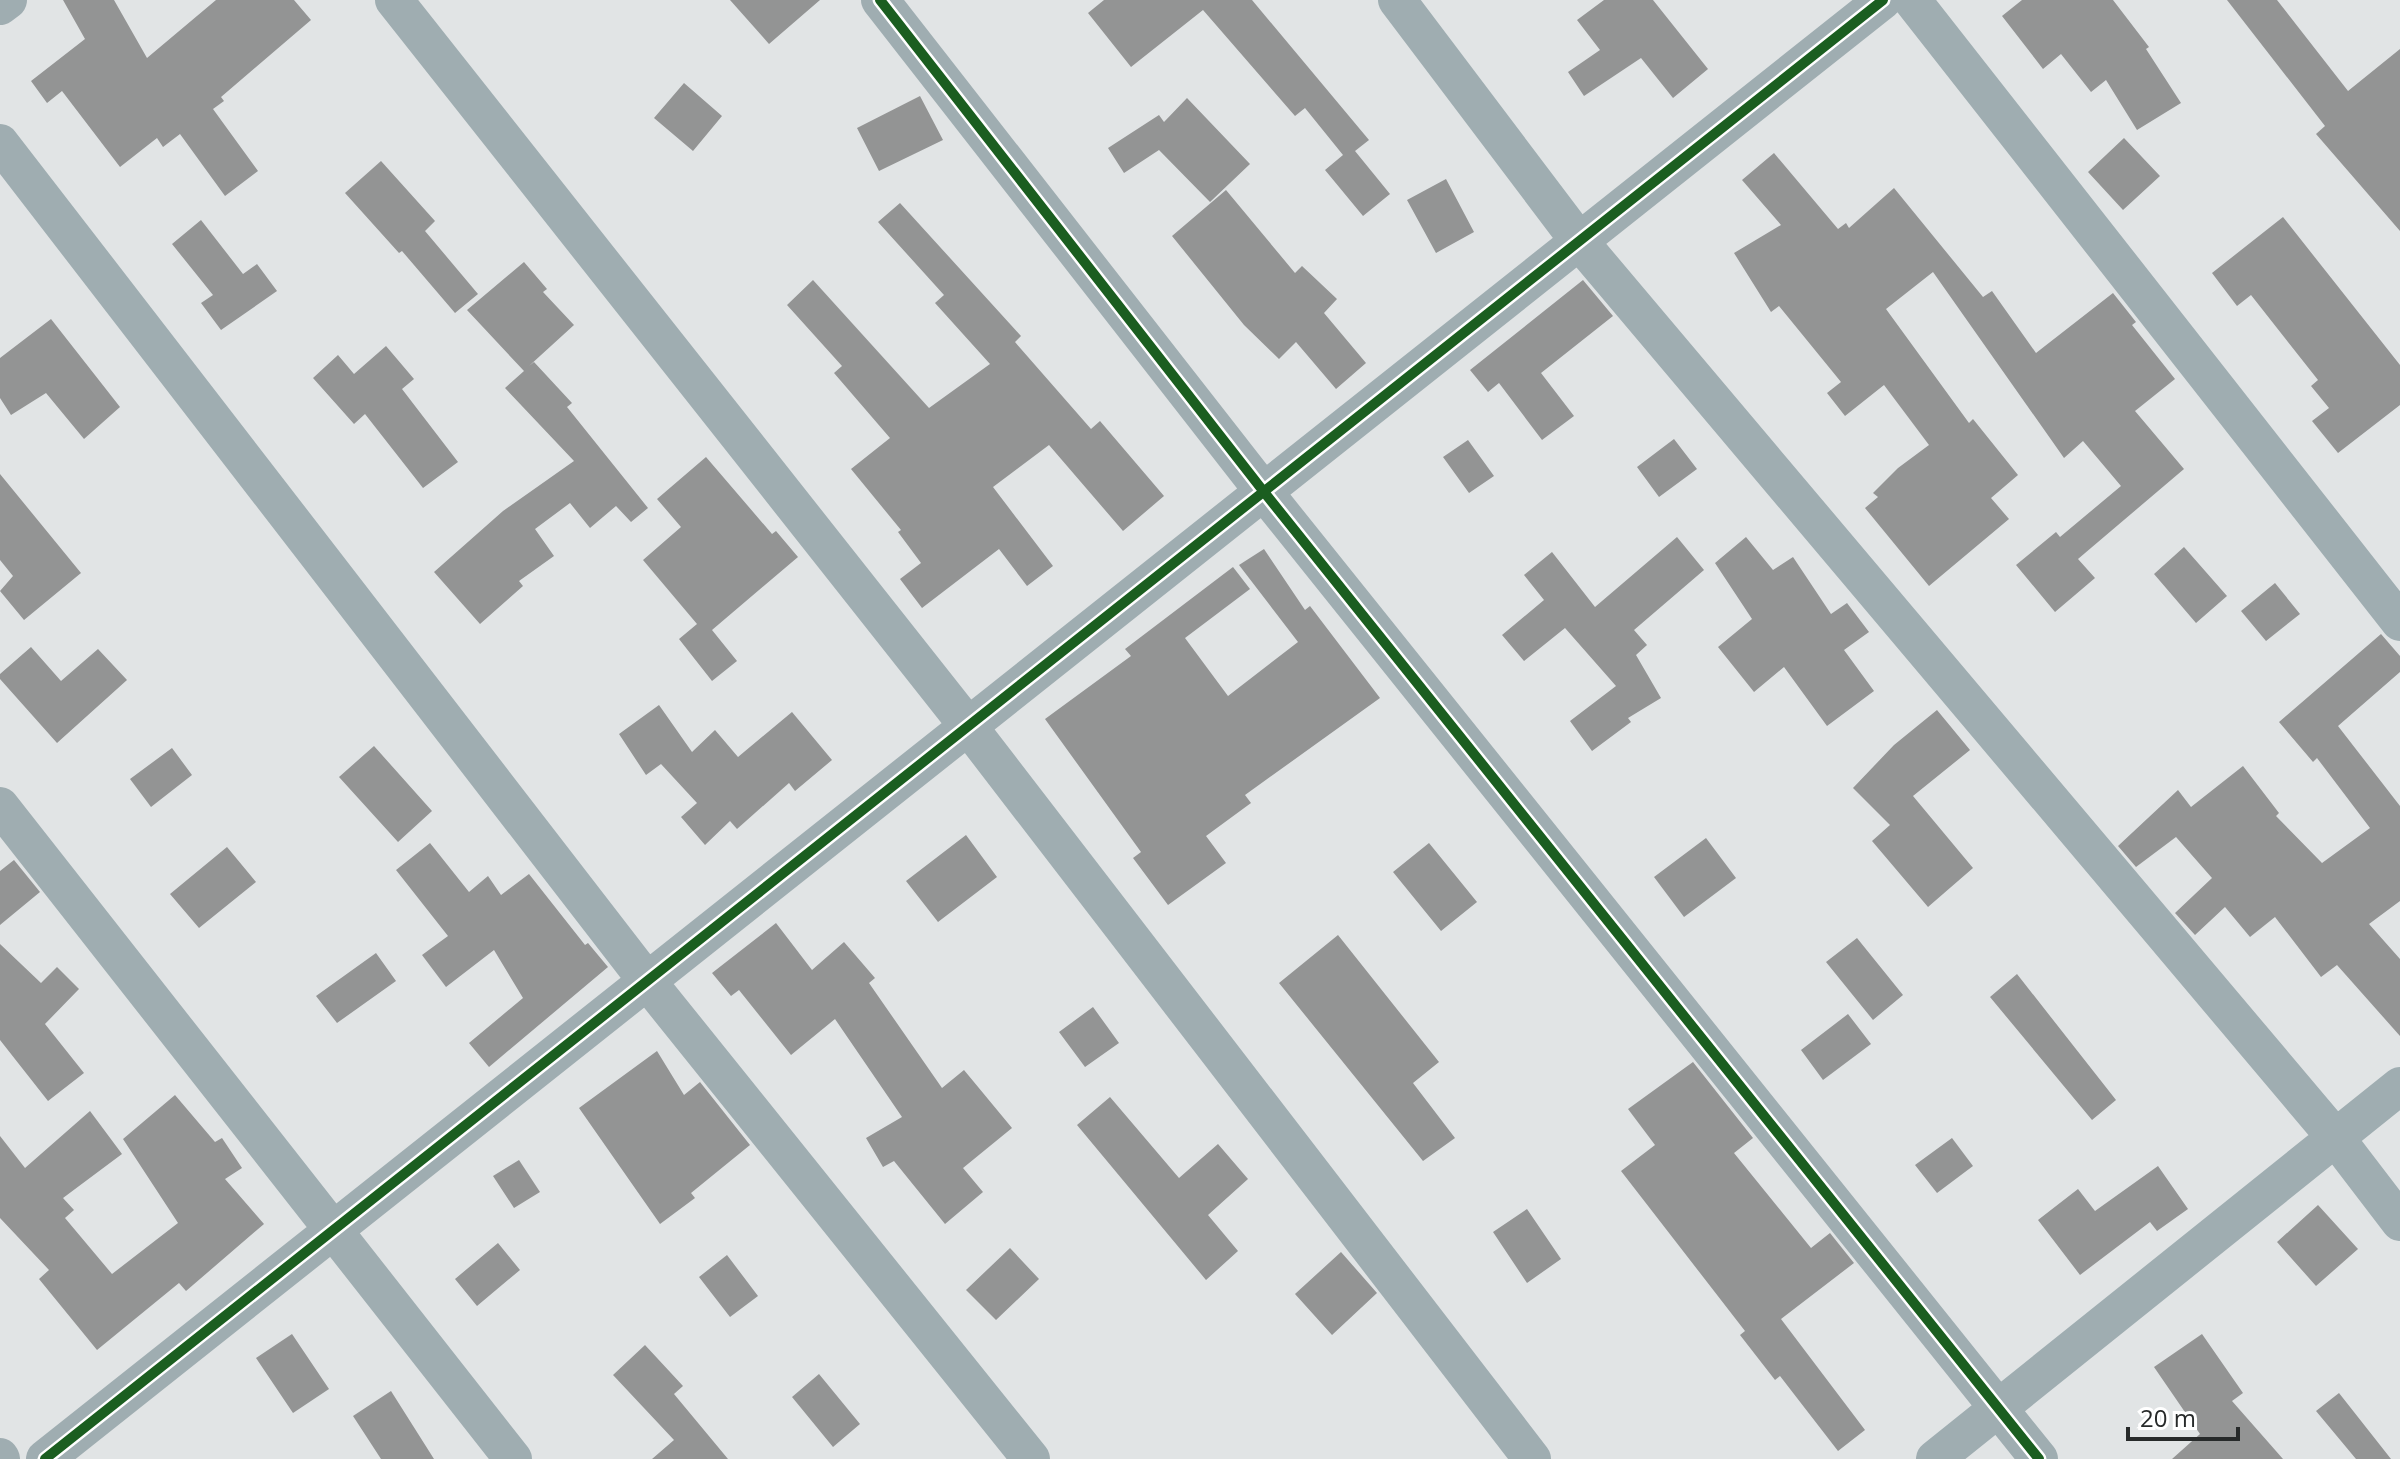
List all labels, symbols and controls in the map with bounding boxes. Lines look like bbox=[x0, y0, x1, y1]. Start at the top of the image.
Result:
scale bar bbox=[2128, 1391, 2238, 1441]
text: 20 m bbox=[2140, 1401, 2196, 1434]

